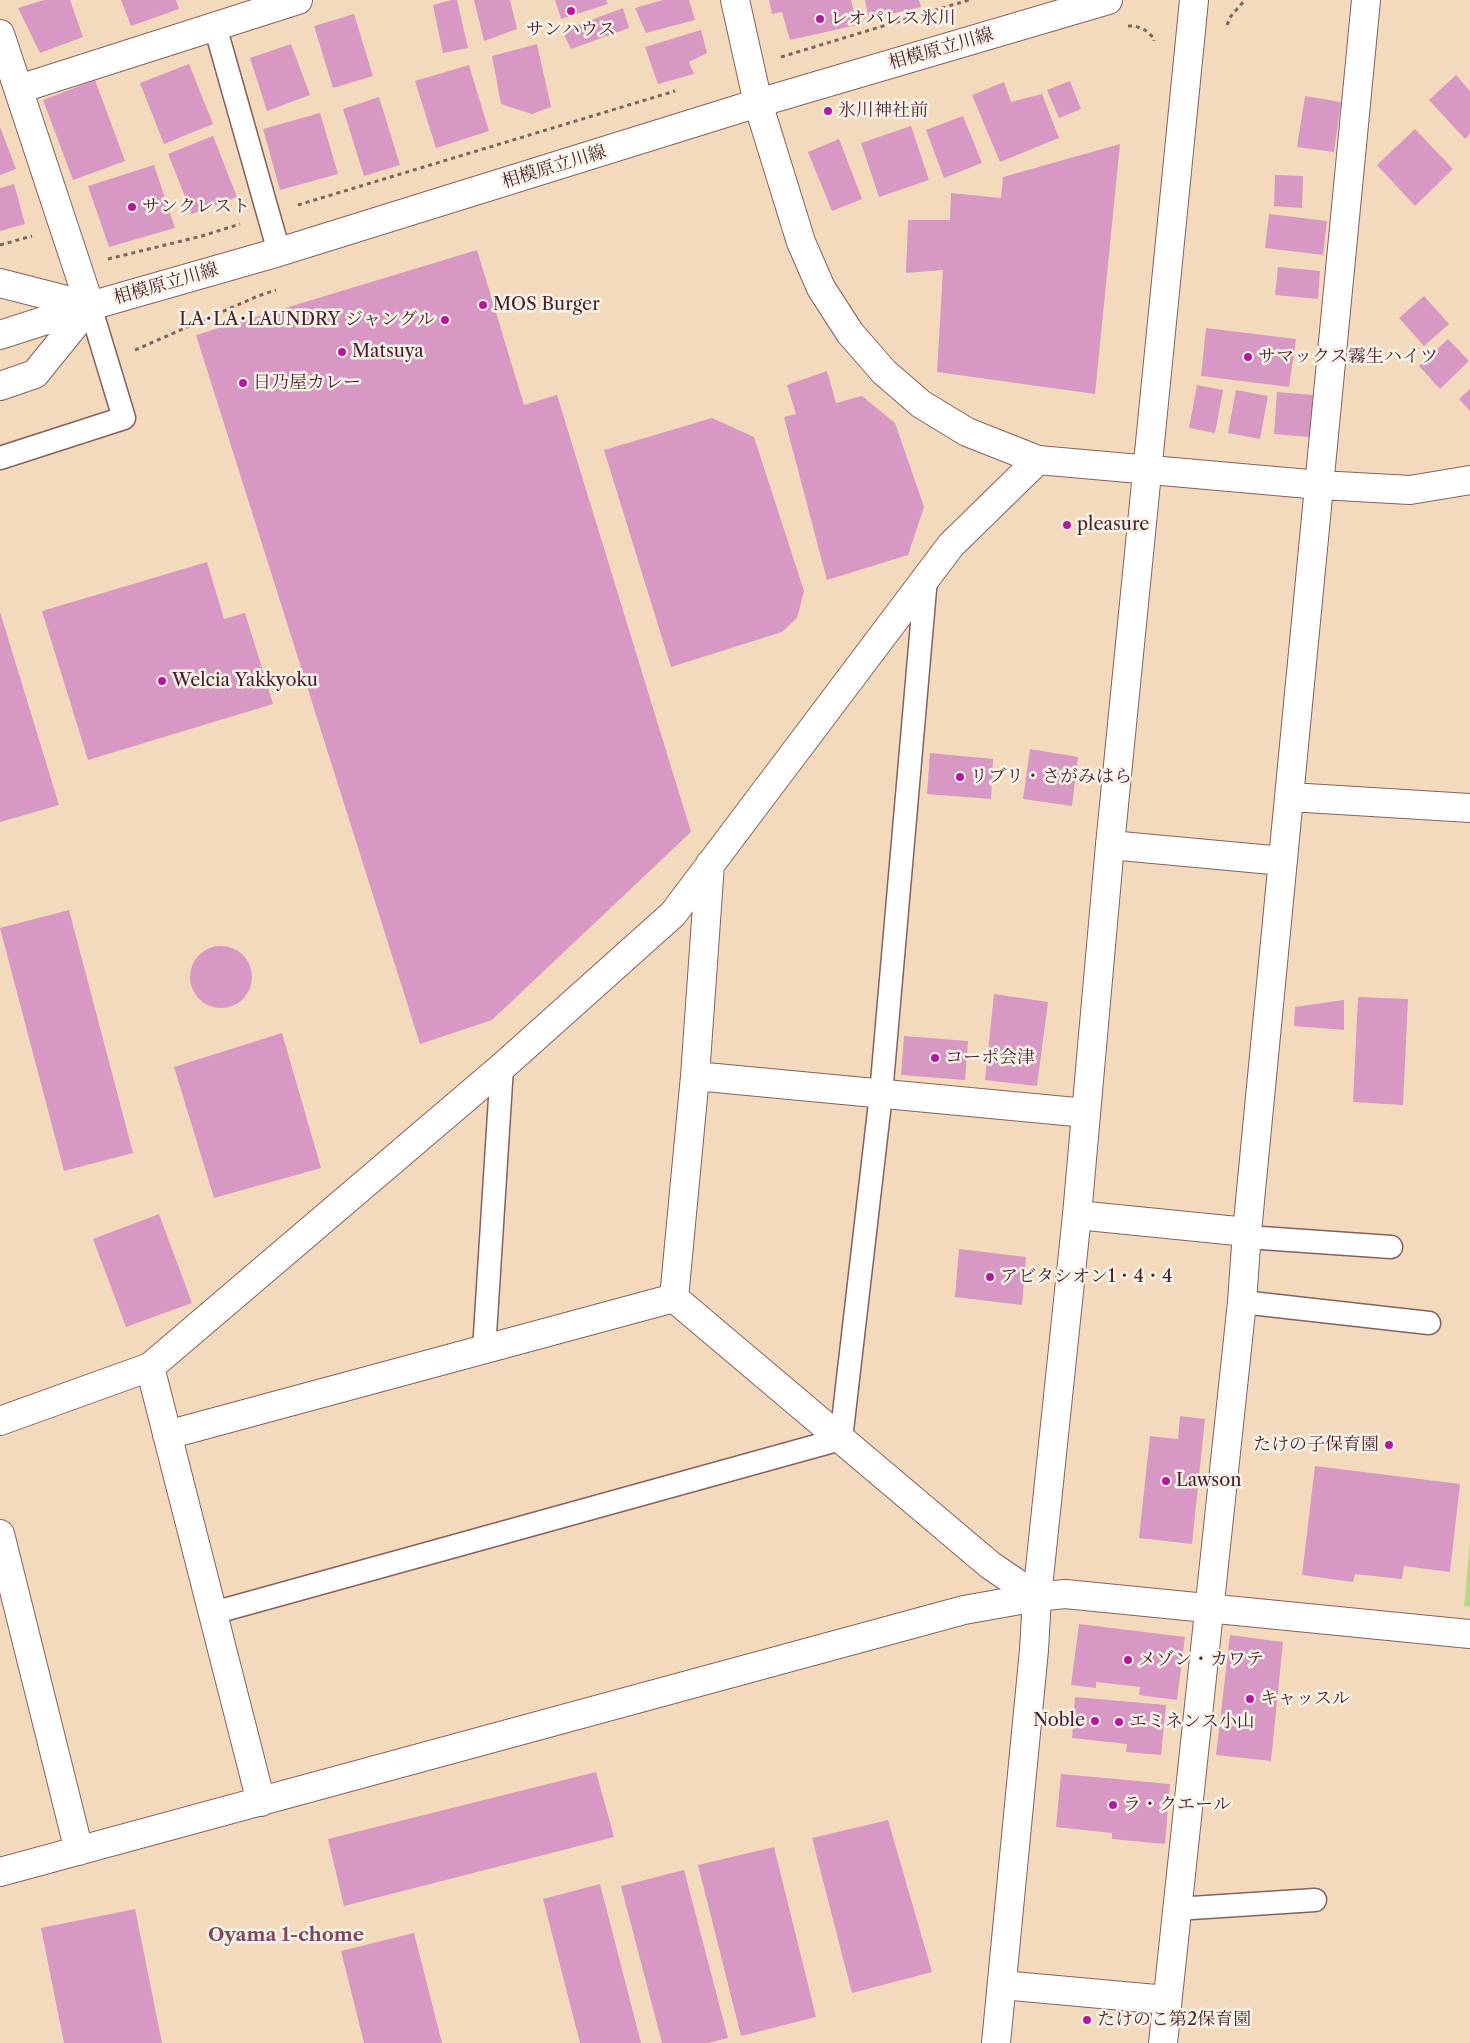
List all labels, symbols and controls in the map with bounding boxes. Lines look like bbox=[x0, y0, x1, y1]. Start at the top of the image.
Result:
marker: サンハウス bbox=[565, 5, 577, 17]
place label: レオパレス氷川 bbox=[830, 8, 956, 30]
marker: レオパレス氷川 bbox=[814, 13, 826, 25]
place label: サンハウス bbox=[526, 19, 616, 41]
street label: 相模原立川線 bbox=[886, 24, 996, 74]
place label: 氷川神社前 bbox=[838, 100, 928, 122]
marker: 氷川神社前 bbox=[822, 105, 834, 117]
street label: 相模原立川線 bbox=[499, 141, 609, 193]
place label: サンクレスト bbox=[142, 196, 250, 218]
marker: サンクレスト bbox=[126, 201, 138, 213]
street label: 相模原立川線 bbox=[111, 259, 221, 309]
place label: MOS Burger bbox=[493, 294, 600, 316]
marker: MOS Burger bbox=[477, 299, 489, 311]
place label: LA･LA･LAUNDRY ジャングル bbox=[179, 309, 435, 331]
marker: LA･LA･LAUNDRY ジャングル bbox=[439, 314, 451, 326]
place label: Matsuya bbox=[352, 341, 424, 363]
marker: Matsuya bbox=[336, 346, 348, 358]
place label: サマックス霧生ハイツ bbox=[1258, 346, 1438, 368]
marker: サマックス霧生ハイツ bbox=[1242, 351, 1254, 363]
place label: 日乃屋カレー bbox=[253, 372, 361, 394]
marker: 日乃屋カレー bbox=[237, 377, 249, 389]
place label: pleasure bbox=[1077, 514, 1149, 536]
marker: pleasure bbox=[1061, 519, 1073, 531]
place label: Welcia Yakkyoku bbox=[172, 670, 318, 692]
marker: Welcia Yakkyoku bbox=[156, 675, 168, 687]
place label: リブリ・さがみはら bbox=[970, 766, 1132, 788]
marker: リブリ・さがみはら bbox=[954, 771, 966, 783]
place label: コーポ会津 bbox=[945, 1047, 1035, 1069]
marker: コーポ会津 bbox=[929, 1052, 941, 1064]
place label: アビタシオン1・4・4 bbox=[1000, 1266, 1172, 1288]
marker: アビタシオン1・4・4 bbox=[984, 1271, 996, 1283]
place label: たけの子保育園 bbox=[1253, 1434, 1379, 1456]
marker: たけの子保育園 bbox=[1383, 1439, 1395, 1451]
place label: Lawson bbox=[1176, 1470, 1241, 1492]
marker: Lawson bbox=[1160, 1475, 1172, 1487]
place label: メゾン・カワテ bbox=[1138, 1649, 1264, 1671]
marker: メゾン・カワテ bbox=[1122, 1654, 1134, 1666]
place label: キャッスル bbox=[1260, 1688, 1350, 1710]
marker: キャッスル bbox=[1244, 1693, 1256, 1705]
place label: Noble bbox=[1033, 1710, 1085, 1732]
place label: エミネンス小山 bbox=[1129, 1711, 1255, 1733]
marker: Noble bbox=[1089, 1715, 1101, 1727]
marker: エミネンス小山 bbox=[1113, 1716, 1125, 1728]
place label: ラ・クエール bbox=[1123, 1794, 1231, 1816]
marker: ラ・クエール bbox=[1107, 1799, 1119, 1811]
district label: Oyama 1-chome bbox=[208, 1925, 364, 1947]
place label: たけのこ第2保育園 bbox=[1097, 2009, 1251, 2031]
marker: たけのこ第2保育園 bbox=[1081, 2014, 1093, 2026]

